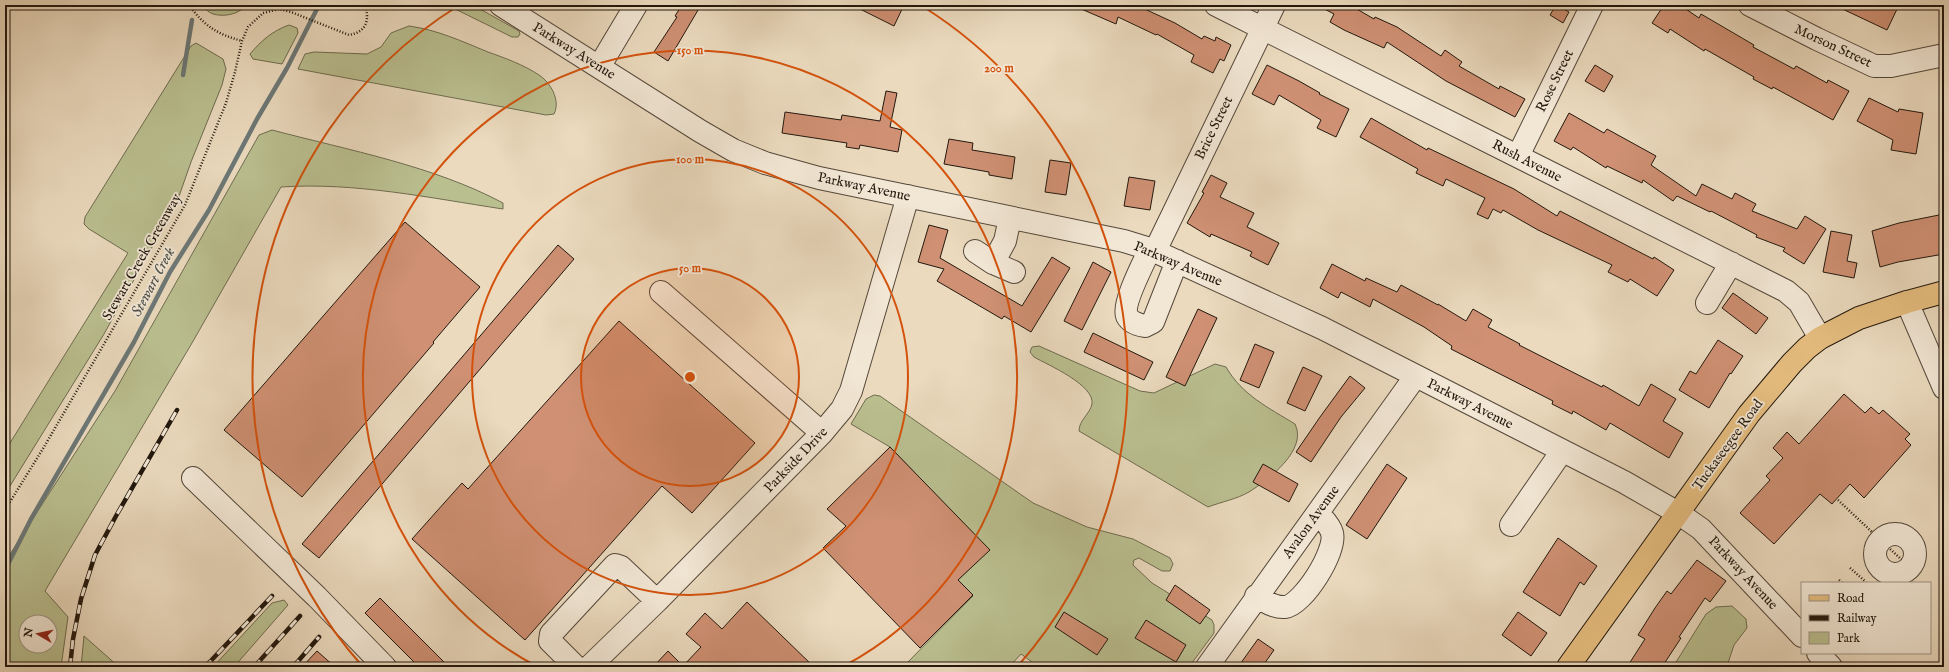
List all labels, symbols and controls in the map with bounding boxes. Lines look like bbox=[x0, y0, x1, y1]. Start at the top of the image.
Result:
street label: Parkway Avenue bbox=[529, 18, 619, 84]
street label: Morson Street bbox=[1791, 20, 1875, 72]
text: 150 m bbox=[677, 43, 704, 58]
street label: Rose Street bbox=[1532, 47, 1578, 115]
text: 200 m bbox=[984, 61, 1014, 76]
street label: Brice Street bbox=[1191, 93, 1237, 163]
street label: Rush Avenue bbox=[1489, 136, 1565, 187]
text: 100 m bbox=[676, 152, 705, 167]
street label: Parkway Avenue bbox=[816, 168, 913, 206]
street label: Stewart Creek Greenway bbox=[99, 191, 185, 323]
street label: Parkway Avenue bbox=[1131, 237, 1225, 291]
water label: Stewart Creek bbox=[127, 244, 179, 320]
text: 50 m bbox=[679, 261, 702, 276]
centre of rings bbox=[683, 370, 697, 384]
street label: Parkway Avenue bbox=[1424, 375, 1517, 434]
street label: Tuckaseegee Road bbox=[1689, 395, 1768, 494]
street label: Parkside Drive bbox=[760, 423, 832, 497]
street label: Avalon Avenue bbox=[1278, 481, 1344, 563]
street label: Parkway Avenue bbox=[1704, 532, 1782, 614]
legend bbox=[1801, 582, 1931, 654]
text: Road bbox=[1837, 591, 1865, 606]
text: Railway bbox=[1837, 611, 1876, 626]
north arrow bbox=[18, 614, 58, 654]
text: N bbox=[21, 626, 37, 639]
text: Park bbox=[1837, 631, 1860, 646]

